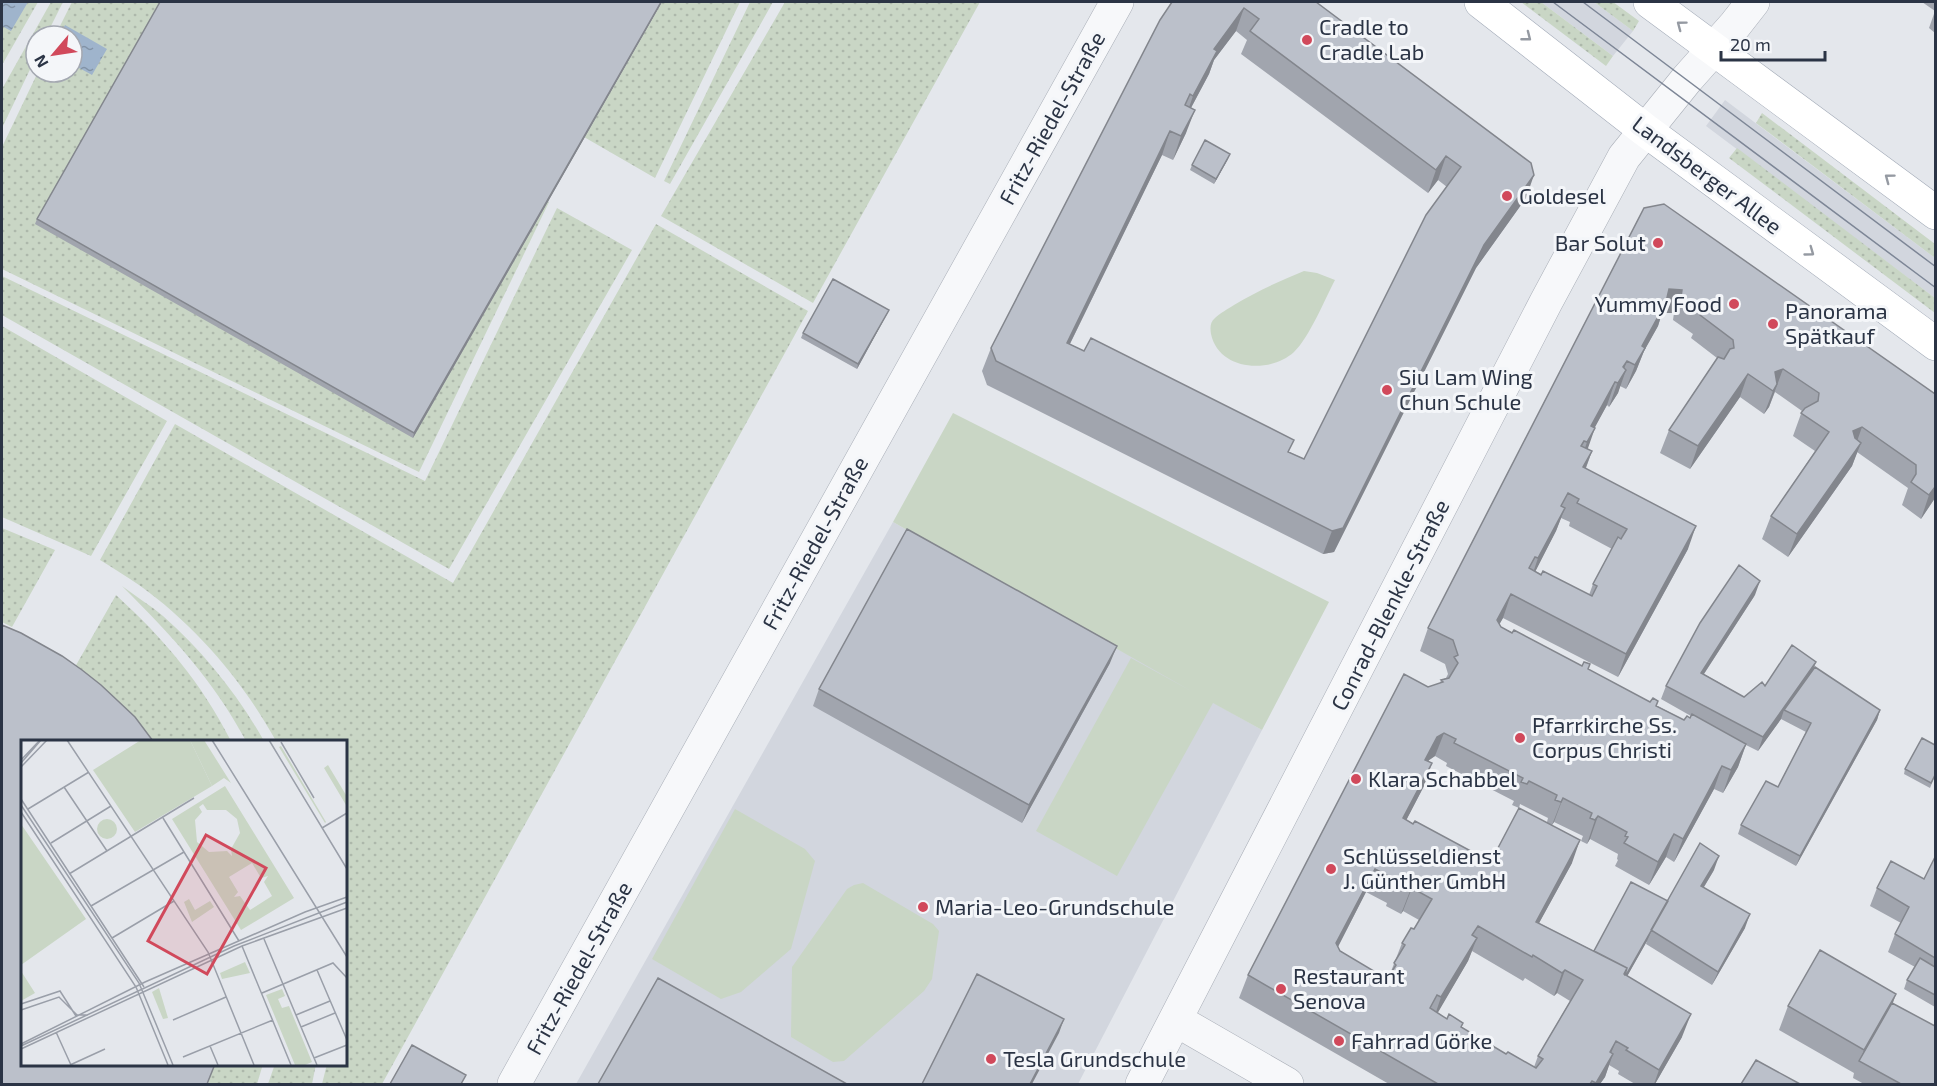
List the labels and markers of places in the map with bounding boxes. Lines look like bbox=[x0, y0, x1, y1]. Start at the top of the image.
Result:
place label: Cradle to Cradle Lab bbox=[1319, 13, 1424, 64]
marker: Cradle to Cradle Lab bbox=[1300, 33, 1314, 47]
place label: Goldesel bbox=[1519, 182, 1606, 208]
marker: Goldesel bbox=[1500, 189, 1514, 203]
place label: Bar Solut bbox=[1555, 229, 1646, 255]
marker: Bar Solut bbox=[1651, 236, 1665, 250]
place label: Yummy Food bbox=[1594, 290, 1722, 316]
marker: Yummy Food bbox=[1727, 297, 1741, 311]
place label: Panorama Spätkauf bbox=[1785, 297, 1888, 348]
marker: Panorama Spätkauf bbox=[1766, 317, 1780, 331]
place label: Siu Lam Wing Chun Schule bbox=[1399, 363, 1533, 414]
marker: Siu Lam Wing Chun Schule bbox=[1380, 383, 1394, 397]
place label: Pfarrkirche Ss. Corpus Christi bbox=[1532, 711, 1677, 762]
marker: Pfarrkirche Ss. Corpus Christi bbox=[1513, 731, 1527, 745]
place label: Klara Schabbel bbox=[1368, 765, 1517, 791]
marker: Klara Schabbel bbox=[1349, 772, 1363, 786]
place label: Schlüsseldienst J. Günther GmbH bbox=[1343, 842, 1506, 893]
marker: Schlüsseldienst J. Günther GmbH bbox=[1324, 862, 1338, 876]
place label: Maria-Leo-Grundschule bbox=[935, 893, 1174, 919]
marker: Maria-Leo-Grundschule bbox=[916, 900, 930, 914]
place label: Restaurant Senova bbox=[1293, 962, 1405, 1013]
marker: Restaurant Senova bbox=[1274, 982, 1288, 996]
place label: Fahrrad Görke bbox=[1351, 1027, 1492, 1053]
marker: Fahrrad Görke bbox=[1332, 1034, 1346, 1048]
place label: Tesla Grundschule bbox=[1003, 1045, 1186, 1071]
marker: Tesla Grundschule bbox=[984, 1052, 998, 1066]

